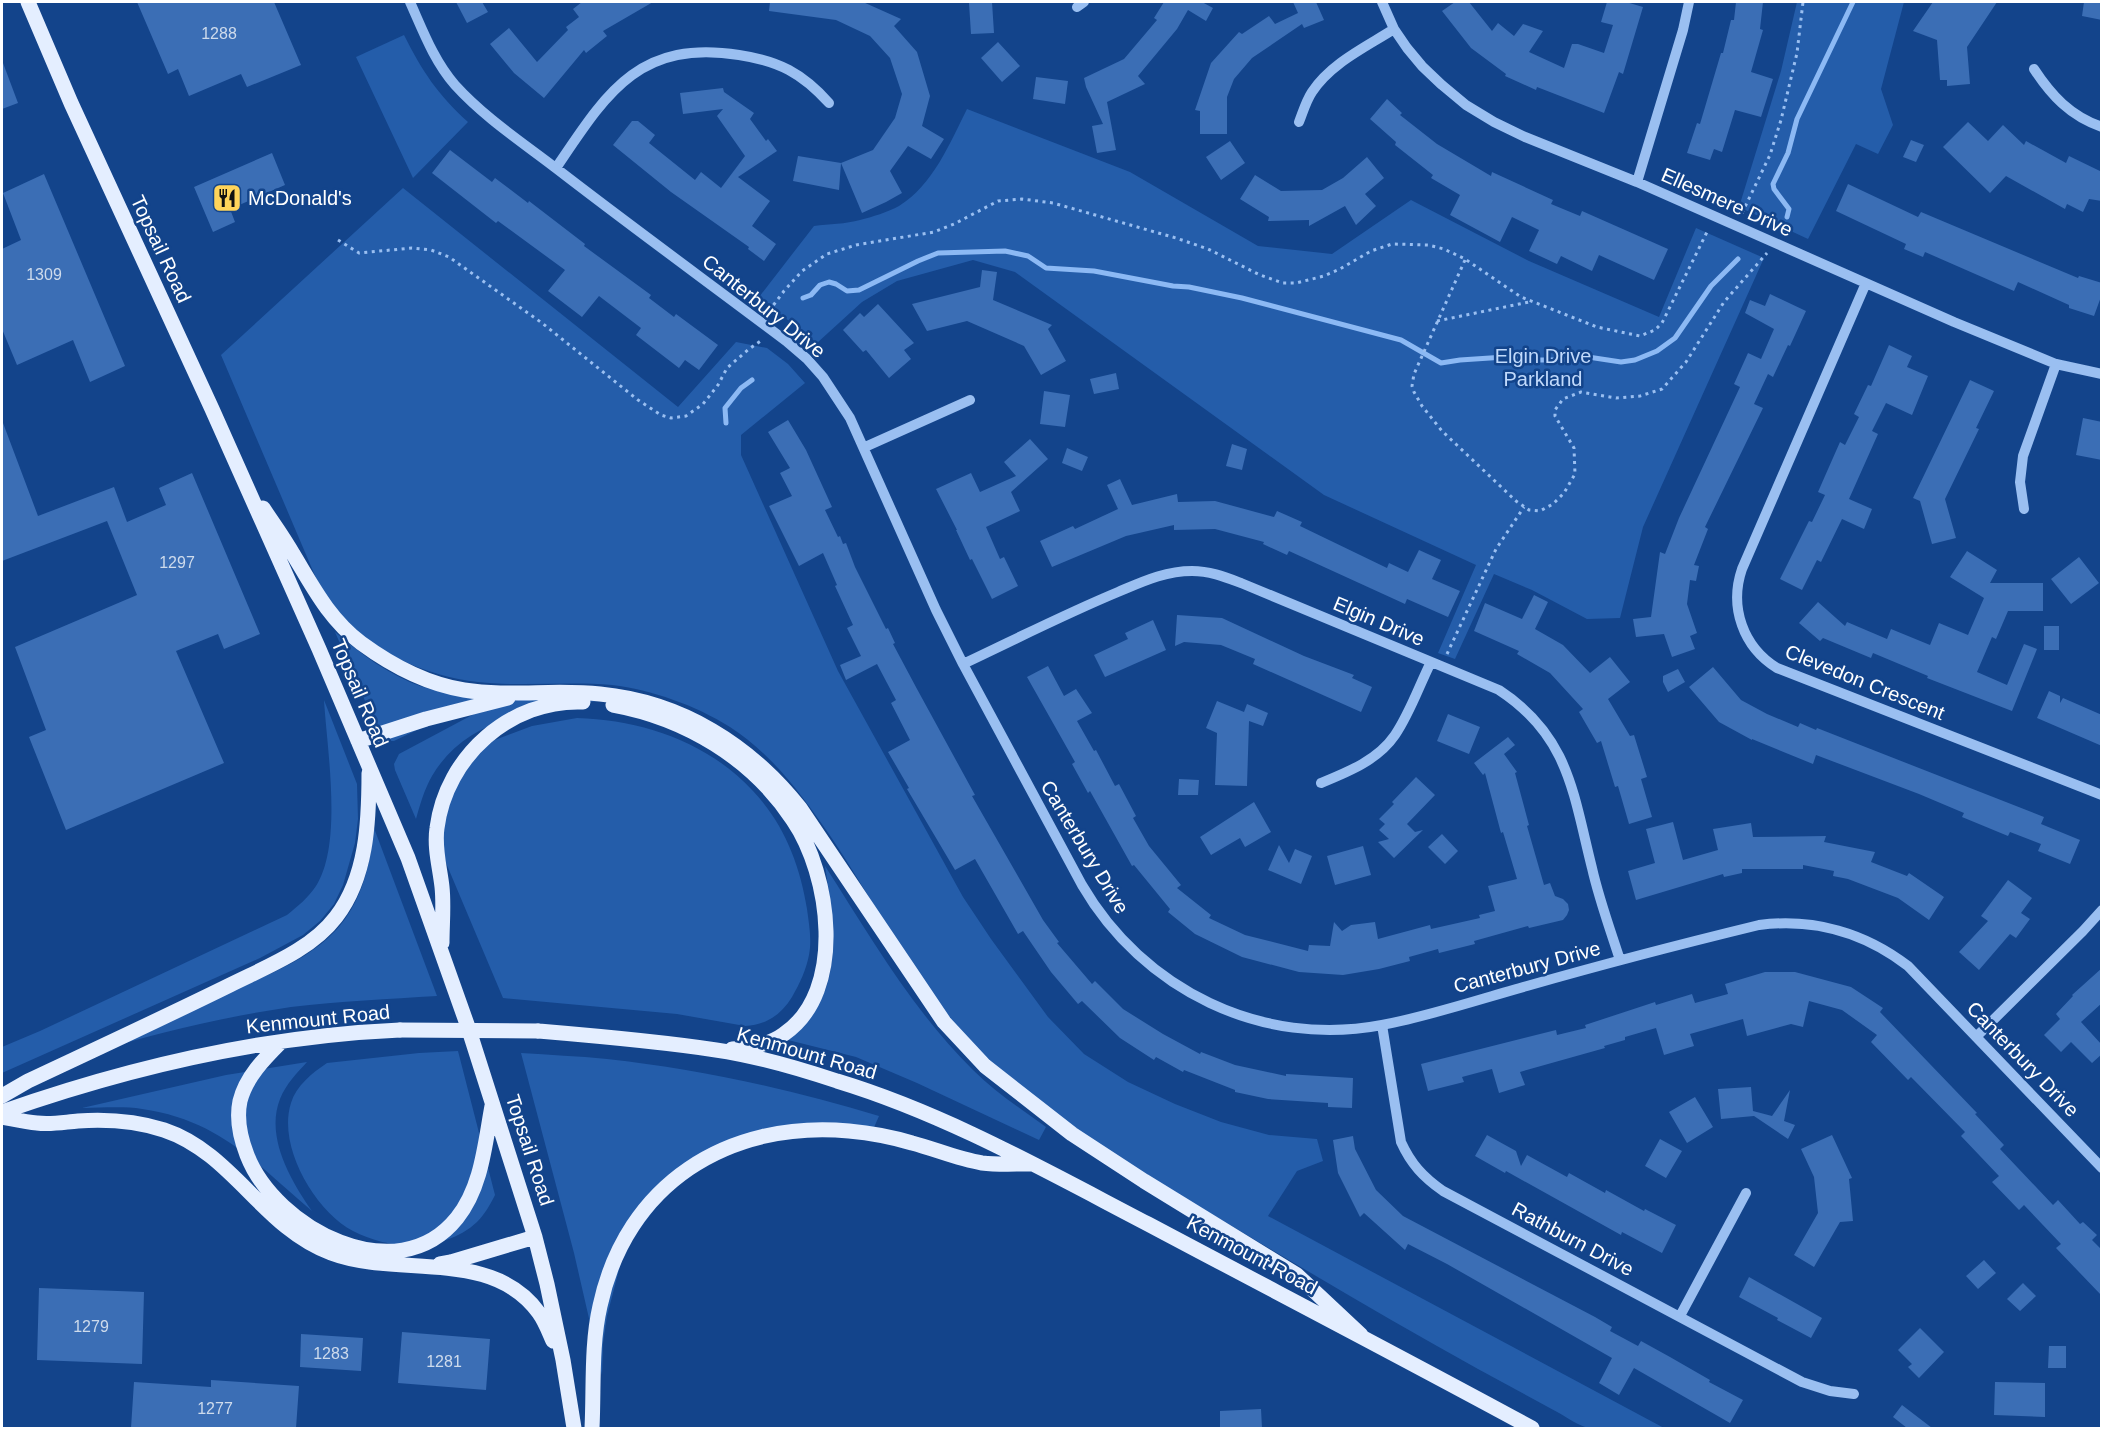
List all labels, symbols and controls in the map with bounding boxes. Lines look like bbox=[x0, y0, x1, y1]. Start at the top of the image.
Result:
house number: 1288 bbox=[201, 25, 237, 42]
street label: Ellesmere Drive bbox=[1658, 163, 1796, 241]
restaurant icon: McDonald's bbox=[211, 182, 243, 214]
place label: McDonald's bbox=[248, 187, 352, 209]
street label: Topsail Road bbox=[127, 192, 195, 306]
street label: Canterbury Drive bbox=[698, 250, 830, 362]
house number: 1309 bbox=[26, 266, 62, 283]
park label: Elgin Drive Parkland bbox=[1495, 345, 1591, 390]
house number: 1297 bbox=[159, 554, 195, 571]
street label: Elgin Drive bbox=[1330, 592, 1428, 650]
street label: Topsail Road bbox=[327, 635, 393, 751]
street label: Clevedon Crescent bbox=[1782, 640, 1948, 724]
street label: Canterbury Drive bbox=[1037, 777, 1133, 917]
street label: Canterbury Drive bbox=[1451, 937, 1603, 997]
street label: Canterbury Drive bbox=[1963, 997, 2083, 1121]
street label: Kenmount Road bbox=[245, 1001, 391, 1037]
street label: Kenmount Road bbox=[734, 1023, 880, 1083]
street label: Topsail Road bbox=[502, 1092, 558, 1208]
street label: Rathburn Drive bbox=[1508, 1198, 1638, 1280]
street label: Kenmount Road bbox=[1183, 1211, 1321, 1299]
house number: 1279 bbox=[73, 1318, 109, 1335]
house number: 1283 bbox=[313, 1345, 349, 1362]
house number: 1281 bbox=[426, 1353, 462, 1370]
house number: 1277 bbox=[197, 1400, 233, 1417]

